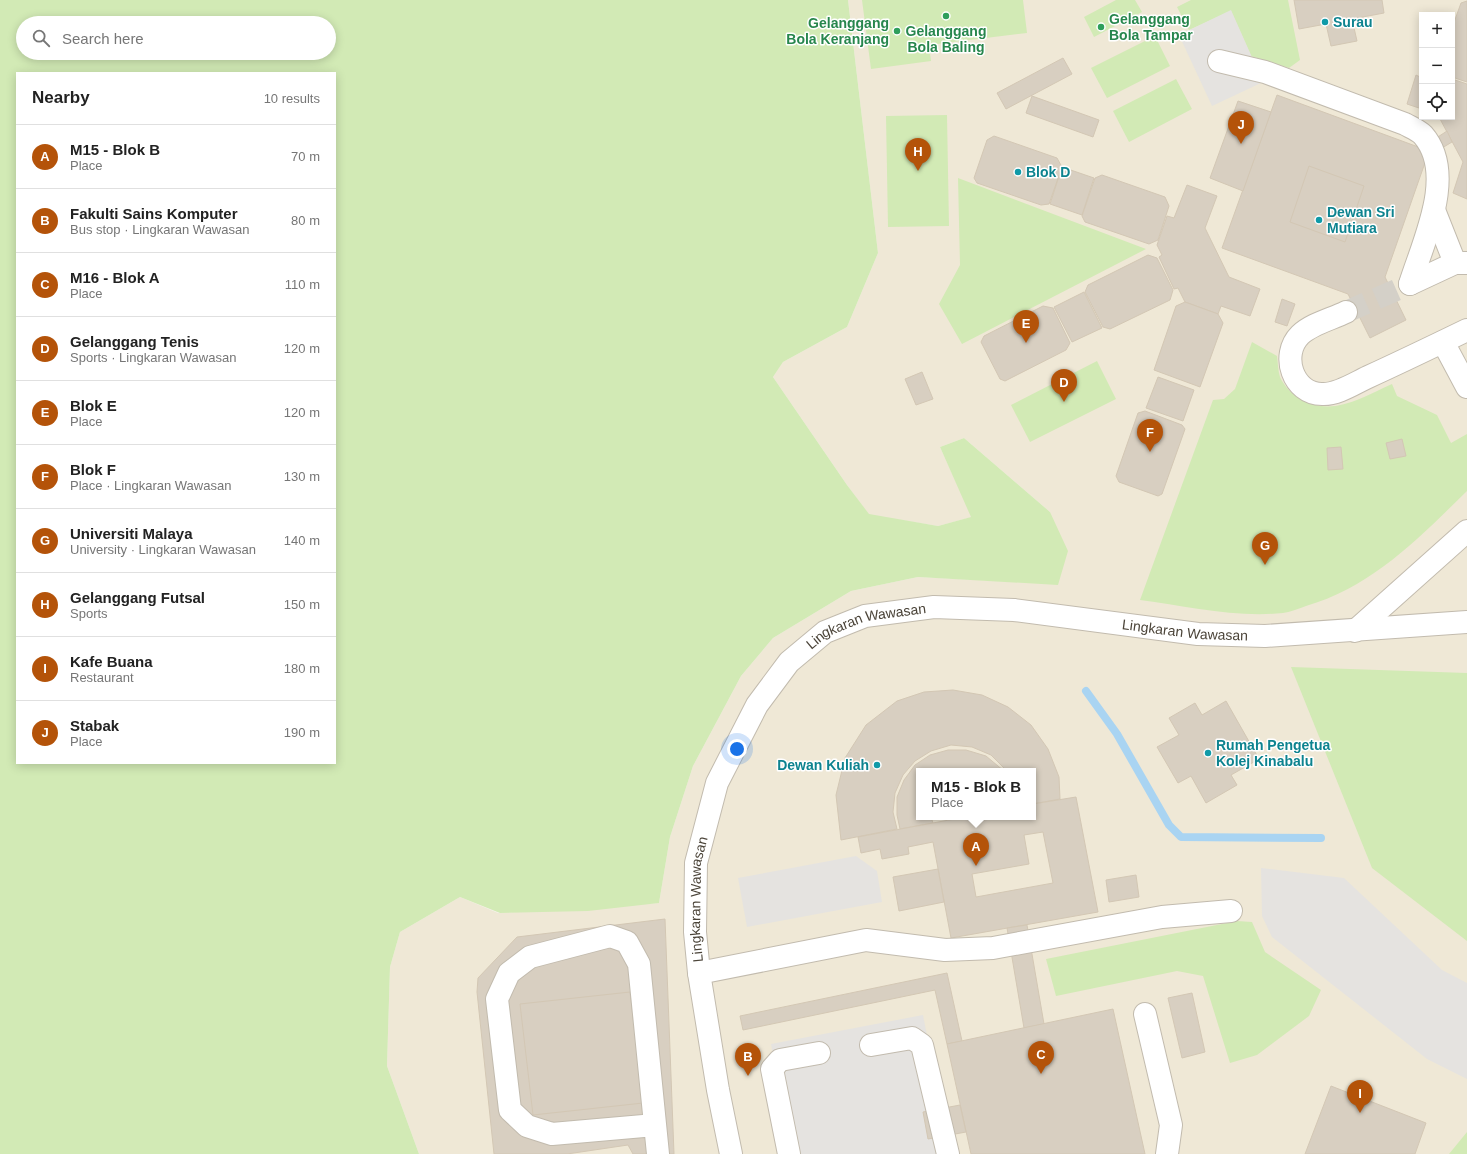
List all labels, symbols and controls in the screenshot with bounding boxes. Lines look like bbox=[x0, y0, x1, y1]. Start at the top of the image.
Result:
marker: Gelanggang Bola Baling bbox=[941, 11, 951, 21]
place label: Gelanggang Bola Tampar bbox=[1109, 11, 1193, 43]
map controls bbox=[1419, 12, 1455, 120]
button: + bbox=[1419, 12, 1455, 48]
place label: Surau bbox=[1333, 14, 1373, 30]
place label: Gelanggang Bola Keranjang bbox=[786, 15, 889, 47]
search box bbox=[16, 16, 336, 60]
marker: Surau bbox=[1320, 17, 1330, 27]
marker: Gelanggang Bola Tampar bbox=[1096, 22, 1106, 32]
place label: Gelanggang Bola Baling bbox=[906, 23, 986, 55]
marker: Gelanggang Bola Keranjang bbox=[892, 26, 902, 36]
icon: search bbox=[30, 27, 52, 49]
text: Search here bbox=[62, 30, 144, 47]
button: − bbox=[1419, 48, 1455, 84]
button: locate bbox=[1419, 84, 1455, 120]
text: Nearby bbox=[32, 88, 90, 107]
text: 10 results bbox=[264, 91, 320, 106]
pin: J bbox=[1228, 111, 1254, 144]
pin: H bbox=[905, 138, 931, 171]
text: M15 - Blok B bbox=[70, 141, 160, 158]
text: A bbox=[40, 149, 50, 164]
text: 70 m bbox=[291, 149, 320, 164]
text: Place bbox=[70, 158, 103, 173]
place label: Blok D bbox=[1026, 164, 1070, 180]
marker: Blok D bbox=[1013, 167, 1023, 177]
place label: Dewan Sri Mutiara bbox=[1327, 204, 1395, 236]
text: Fakulti Sains Komputer bbox=[70, 205, 238, 222]
text: B bbox=[40, 213, 50, 228]
text: 80 m bbox=[291, 213, 320, 228]
marker: Dewan Sri Mutiara bbox=[1314, 215, 1324, 225]
text: Bus stop · Lingkaran Wawasan bbox=[70, 222, 249, 237]
text: M16 - Blok A bbox=[70, 269, 159, 286]
text: C bbox=[40, 277, 50, 292]
text: 110 m bbox=[285, 277, 320, 292]
text: Place bbox=[70, 286, 103, 301]
pin: E bbox=[1013, 310, 1039, 343]
text: Gelanggang Tenis bbox=[70, 333, 199, 350]
text: D bbox=[40, 341, 50, 356]
text: 120 m bbox=[284, 341, 320, 356]
text: Sports · Lingkaran Wawasan bbox=[70, 350, 236, 365]
pin: D bbox=[1051, 369, 1077, 402]
text: Blok E bbox=[70, 397, 117, 414]
text: E bbox=[41, 405, 49, 420]
text: 120 m bbox=[284, 405, 320, 420]
text: Place bbox=[70, 414, 103, 429]
pin: F bbox=[1137, 419, 1163, 452]
text: Blok F bbox=[70, 461, 116, 478]
text: F bbox=[41, 469, 49, 484]
text: 130 m bbox=[284, 469, 320, 484]
text: Place · Lingkaran Wawasan bbox=[70, 478, 231, 493]
text: Universiti Malaya bbox=[70, 525, 193, 542]
pin: G bbox=[1252, 532, 1278, 565]
text: G bbox=[40, 533, 50, 548]
text: 140 m bbox=[284, 533, 320, 548]
text: University · Lingkaran Wawasan bbox=[70, 542, 256, 557]
text: Gelanggang Futsal bbox=[70, 589, 205, 606]
text: H bbox=[40, 597, 50, 612]
text: 150 m bbox=[284, 597, 320, 612]
street label: Lingkaran Wawasan bbox=[803, 600, 927, 652]
text: Sports bbox=[70, 606, 108, 621]
street label: Lingkaran Wawasan bbox=[1121, 616, 1248, 643]
text: Kafe Buana bbox=[70, 653, 153, 670]
text: I bbox=[43, 661, 47, 676]
text: 180 m bbox=[284, 661, 320, 676]
text: Restaurant bbox=[70, 670, 134, 685]
text: Stabak bbox=[70, 717, 119, 734]
text: J bbox=[41, 725, 49, 740]
text: 190 m bbox=[284, 725, 320, 740]
text: Place bbox=[70, 734, 103, 749]
place label: Rumah Pengetua Kolej Kinabalu bbox=[1216, 737, 1331, 769]
your location bbox=[727, 739, 747, 759]
marker: Rumah Pengetua Kolej Kinabalu bbox=[1203, 748, 1213, 758]
place label: Dewan Kuliah bbox=[777, 757, 869, 773]
marker: Dewan Kuliah bbox=[872, 760, 882, 770]
popup bbox=[916, 768, 1036, 820]
text: M15 - Blok B bbox=[931, 778, 1021, 795]
text: Place bbox=[931, 795, 964, 810]
pin: A bbox=[963, 833, 989, 866]
street label: Lingkaran Wawasan bbox=[687, 835, 711, 963]
pin: C bbox=[1028, 1041, 1054, 1074]
pin: B bbox=[735, 1043, 761, 1076]
pin: I bbox=[1347, 1080, 1373, 1113]

